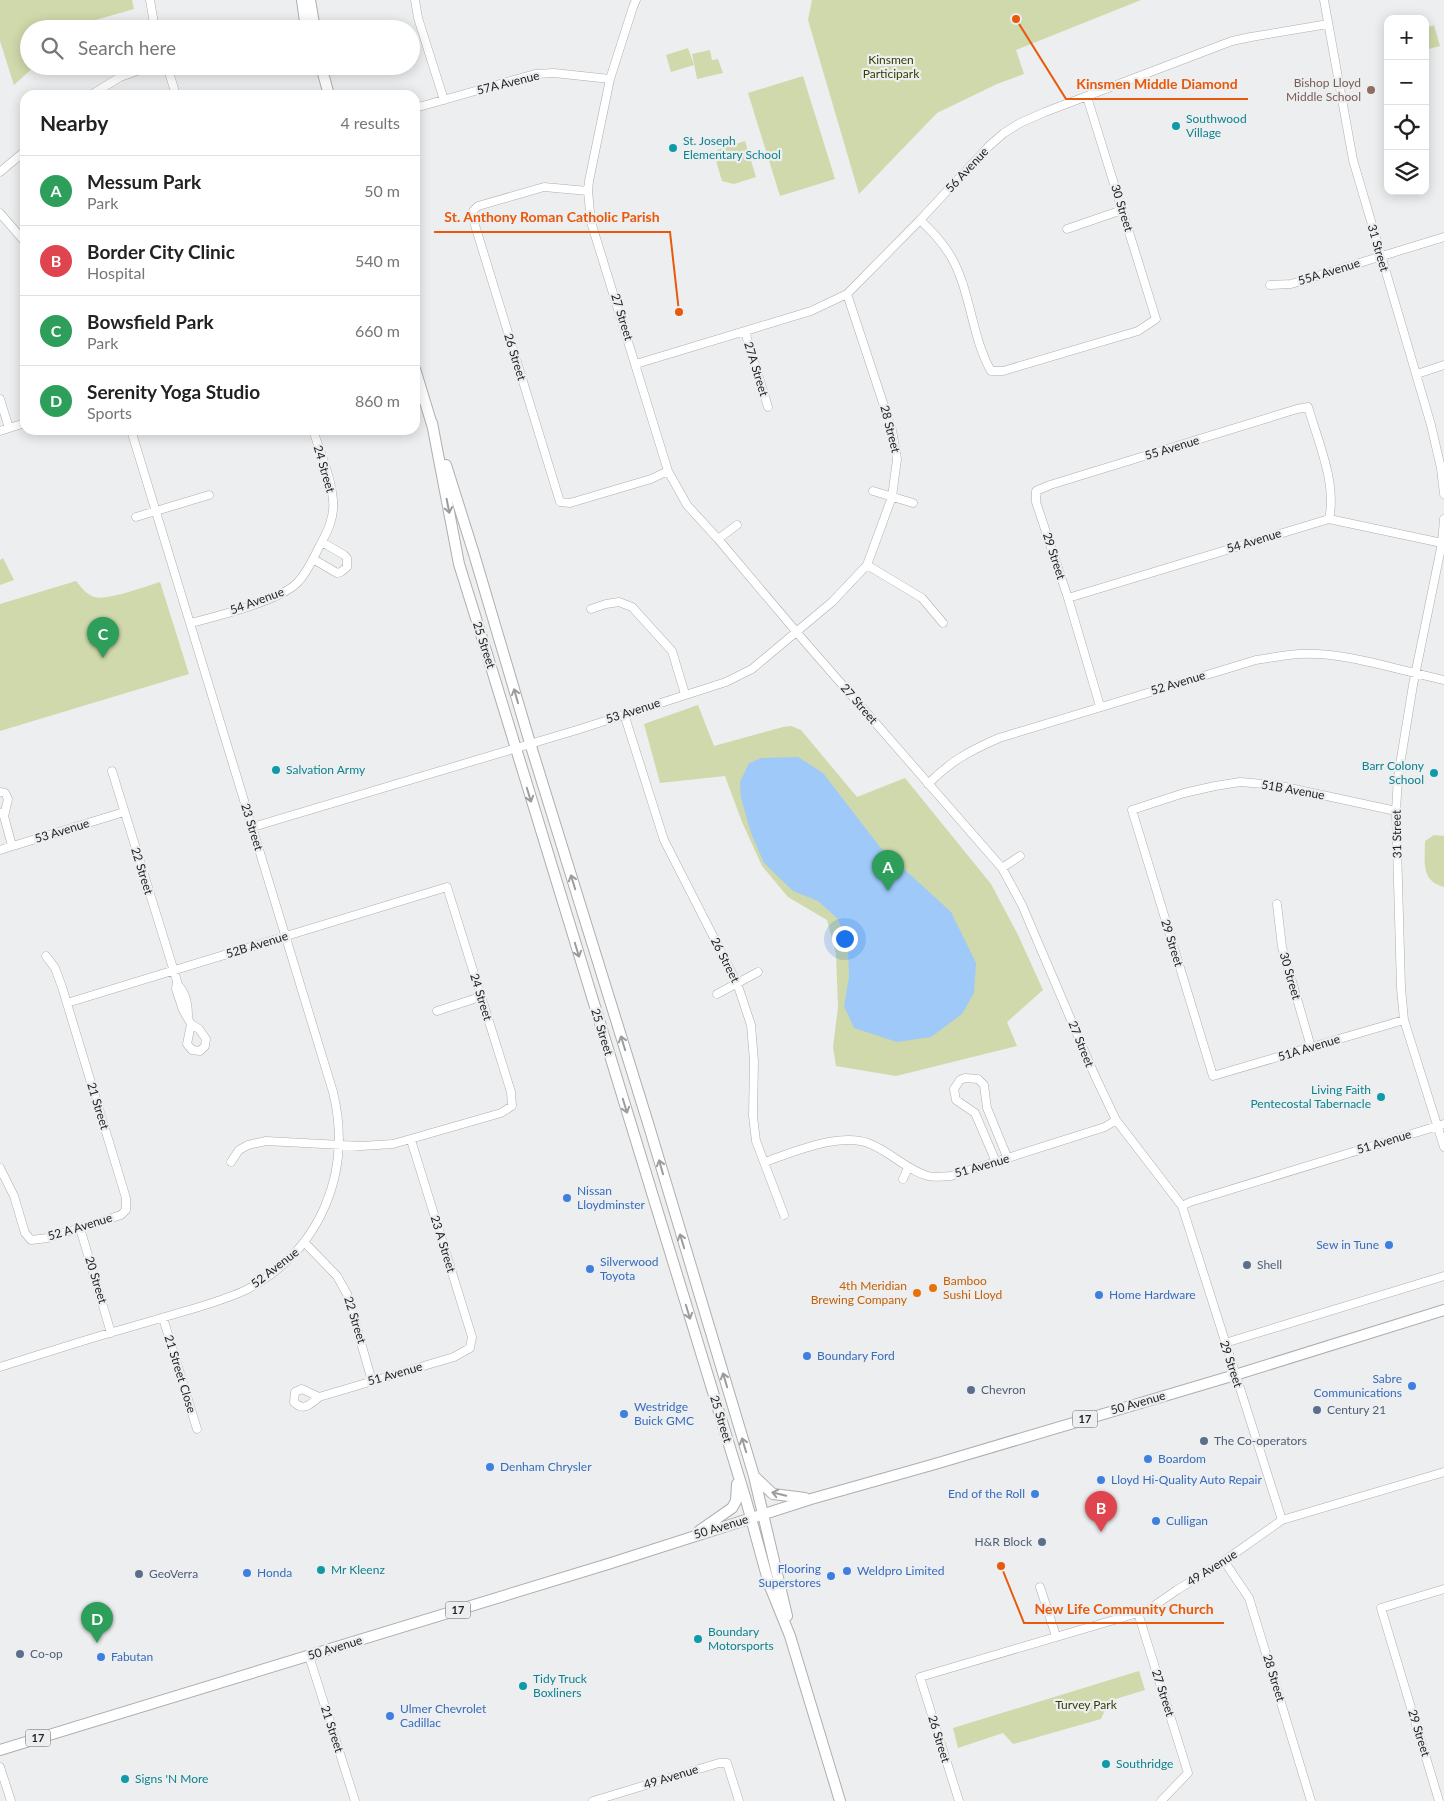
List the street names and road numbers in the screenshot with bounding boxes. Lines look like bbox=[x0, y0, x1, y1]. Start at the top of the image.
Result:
street label: 57A Avenue bbox=[475, 67, 541, 98]
street label: 56 Avenue bbox=[942, 144, 991, 195]
street label: 30 Street bbox=[1108, 182, 1137, 234]
street label: 31 Street bbox=[1365, 222, 1393, 274]
street label: 55A Avenue bbox=[1296, 255, 1362, 288]
street label: 27 Street bbox=[608, 291, 637, 343]
street label: 26 Street bbox=[501, 331, 530, 383]
street label: 27A Street bbox=[741, 340, 772, 399]
street label: 28 Street bbox=[877, 403, 904, 455]
street label: 55 Avenue bbox=[1143, 432, 1201, 463]
street label: 24 Street bbox=[311, 443, 339, 495]
street label: 54 Avenue bbox=[1225, 525, 1283, 556]
street label: 29 Street bbox=[1040, 530, 1069, 582]
street label: 54 Avenue bbox=[228, 584, 286, 617]
street label: 25 Street bbox=[470, 619, 499, 671]
street label: 52 Avenue bbox=[1149, 667, 1207, 698]
street label: 27 Street bbox=[838, 680, 881, 727]
street label: 53 Avenue bbox=[604, 695, 662, 726]
street label: 51B Avenue bbox=[1260, 777, 1326, 802]
street label: 23 Street bbox=[238, 801, 267, 853]
street label: 31 Street bbox=[1389, 809, 1404, 858]
street label: 53 Avenue bbox=[33, 815, 91, 846]
street label: 22 Street bbox=[128, 845, 157, 897]
street label: 29 Street bbox=[1158, 917, 1187, 969]
street label: 52B Avenue bbox=[224, 928, 290, 961]
street label: 26 Street bbox=[708, 935, 743, 985]
street label: 30 Street bbox=[1277, 950, 1305, 1002]
street label: 24 Street bbox=[467, 971, 496, 1023]
street label: 25 Street bbox=[588, 1006, 617, 1058]
street label: 27 Street bbox=[1065, 1018, 1098, 1070]
street label: 51A Avenue bbox=[1276, 1031, 1342, 1064]
street label: 21 Street bbox=[84, 1080, 113, 1132]
street label: 51 Avenue bbox=[1355, 1126, 1413, 1157]
street label: 51 Avenue bbox=[953, 1151, 1011, 1180]
street label: 52 A Avenue bbox=[46, 1210, 114, 1243]
street label: 23 A Street bbox=[428, 1213, 459, 1275]
street label: 52 Avenue bbox=[248, 1244, 302, 1291]
street label: 20 Street bbox=[82, 1254, 111, 1306]
street label: 22 Street bbox=[341, 1294, 370, 1346]
street label: 21 Street Close bbox=[161, 1333, 199, 1415]
street label: 29 Street bbox=[1217, 1338, 1246, 1390]
street label: 51 Avenue bbox=[366, 1359, 424, 1388]
street label: 50 Avenue bbox=[1109, 1388, 1167, 1417]
street label: 25 Street bbox=[707, 1393, 736, 1445]
road number: 17 bbox=[1072, 1410, 1098, 1428]
street label: 50 Avenue bbox=[692, 1511, 750, 1542]
street label: 49 Avenue bbox=[1184, 1546, 1240, 1589]
road number: 17 bbox=[446, 1602, 470, 1618]
street label: 50 Avenue bbox=[306, 1632, 364, 1663]
street label: 28 Street bbox=[1260, 1652, 1289, 1704]
street label: 27 Street bbox=[1149, 1667, 1178, 1719]
street label: 21 Street bbox=[318, 1703, 347, 1755]
street label: 29 Street bbox=[1405, 1707, 1434, 1759]
street label: 26 Street bbox=[925, 1713, 954, 1765]
road number: 17 bbox=[26, 1730, 50, 1746]
street label: 49 Avenue bbox=[642, 1761, 700, 1792]

